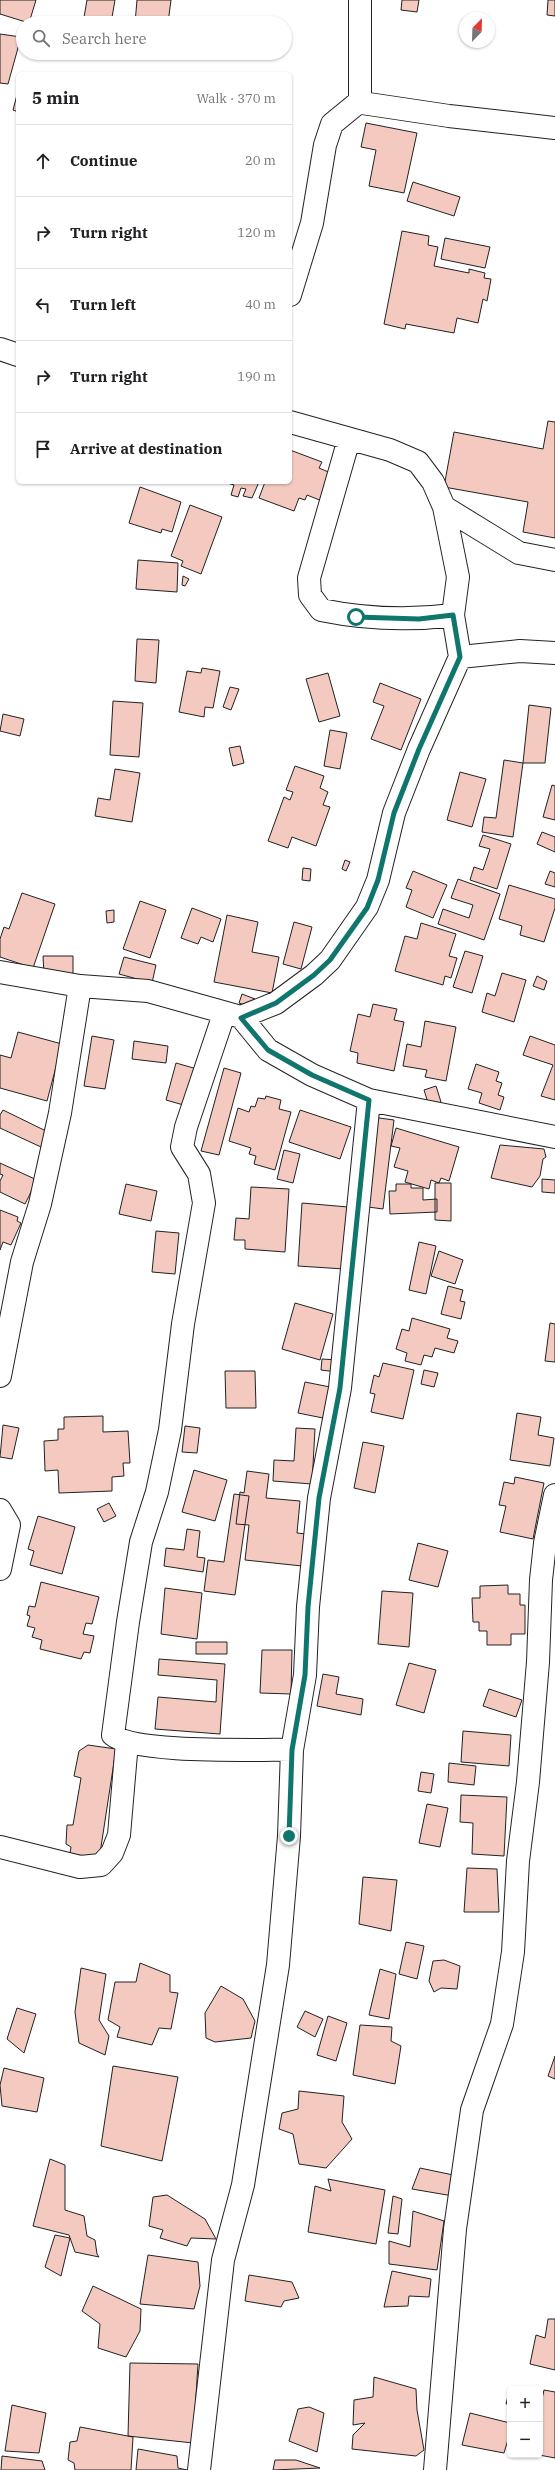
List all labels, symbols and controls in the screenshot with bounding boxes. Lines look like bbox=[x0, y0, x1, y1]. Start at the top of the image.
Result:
north arrow bbox=[459, 12, 495, 48]
search box bbox=[16, 16, 292, 60]
icon: search bbox=[30, 27, 52, 49]
text: Search here bbox=[62, 29, 147, 48]
text: 5 min bbox=[32, 87, 80, 109]
text: Walk · 370 m bbox=[197, 90, 276, 107]
icon: ahead bbox=[32, 150, 54, 172]
text: Continue bbox=[70, 151, 137, 170]
text: 20 m bbox=[245, 152, 276, 169]
icon: right bbox=[32, 222, 54, 244]
text: Turn right bbox=[70, 223, 148, 242]
text: 120 m bbox=[237, 224, 276, 241]
icon: left bbox=[32, 294, 54, 316]
text: Turn left bbox=[70, 295, 136, 314]
text: 40 m bbox=[245, 296, 276, 313]
icon: right bbox=[32, 366, 54, 388]
text: Turn right bbox=[70, 367, 148, 386]
text: 190 m bbox=[237, 368, 276, 385]
icon: arrive bbox=[32, 438, 54, 460]
text: Arrive at destination bbox=[70, 439, 222, 458]
route start bbox=[347, 608, 365, 626]
route end bbox=[280, 1827, 298, 1845]
map controls bbox=[507, 2386, 543, 2458]
button: + bbox=[507, 2386, 543, 2422]
button: − bbox=[507, 2422, 543, 2458]

